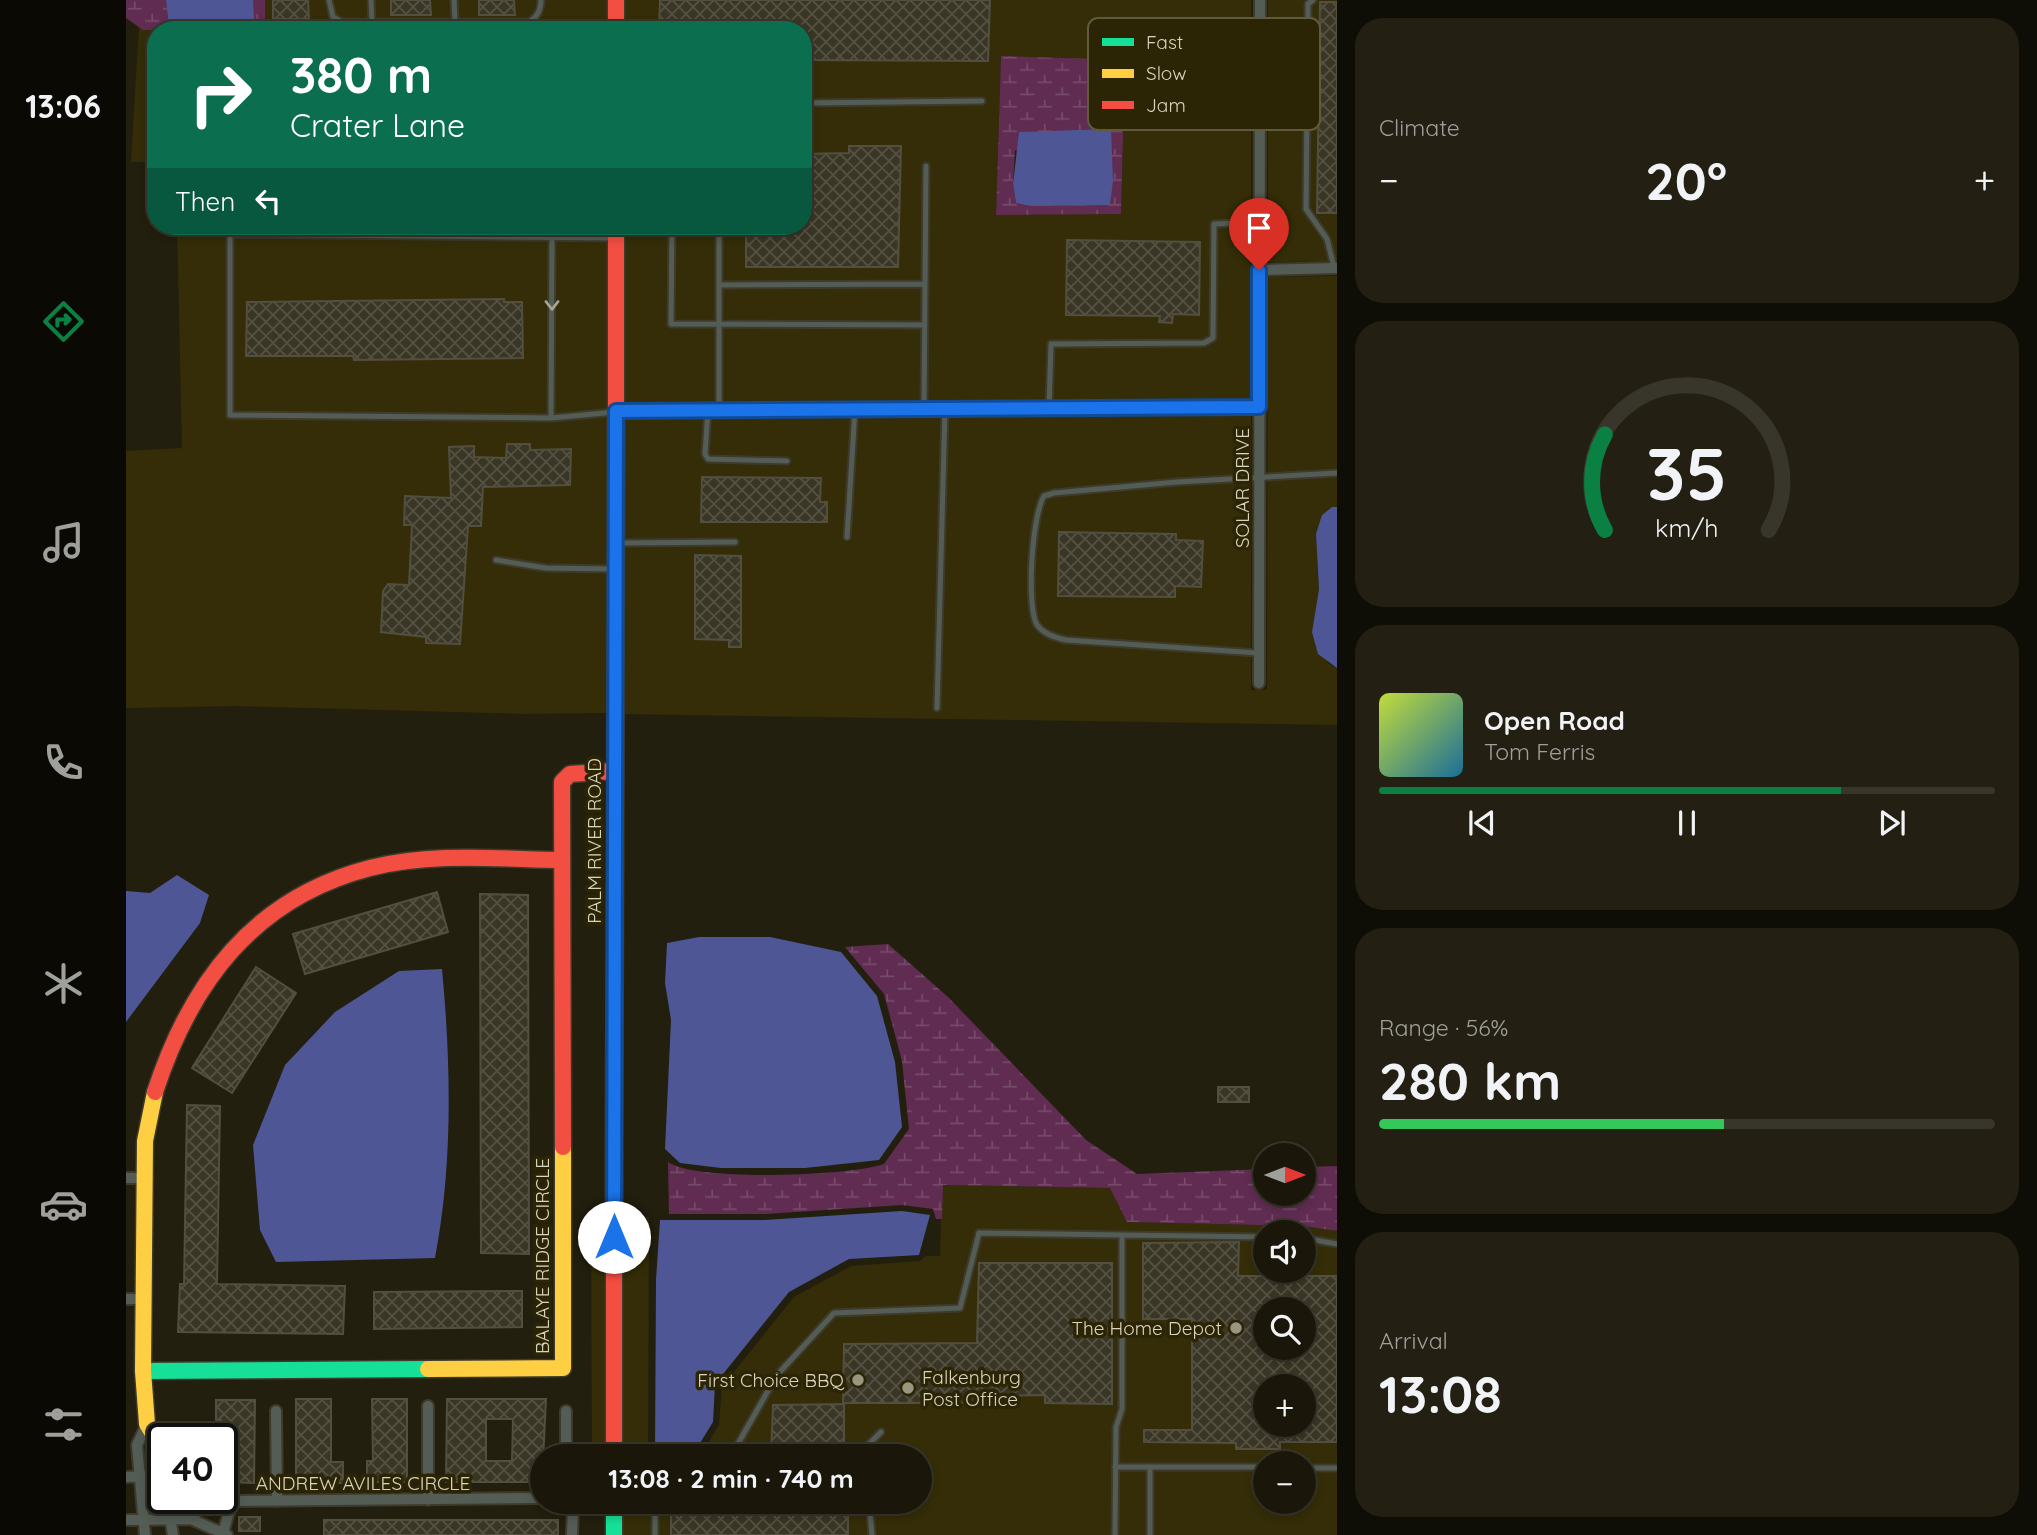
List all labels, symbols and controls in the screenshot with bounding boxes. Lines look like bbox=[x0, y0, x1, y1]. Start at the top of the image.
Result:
legend bbox=[1088, 18, 1320, 130]
text: Fast bbox=[1146, 30, 1183, 54]
text: 380 m bbox=[290, 44, 432, 105]
icon: right bbox=[175, 49, 266, 140]
text: Slow bbox=[1146, 61, 1187, 85]
text: 13:06 bbox=[25, 86, 101, 126]
text: Jam bbox=[1146, 93, 1186, 117]
text: Crater Lane bbox=[290, 105, 465, 145]
text: Climate bbox=[1379, 113, 1460, 142]
text: 20° bbox=[1645, 148, 1727, 213]
text: − bbox=[1379, 156, 1399, 204]
text: + bbox=[1974, 156, 1995, 204]
icon: left bbox=[249, 182, 287, 220]
text: Then bbox=[175, 185, 235, 218]
pin bbox=[1229, 198, 1289, 270]
icon: arrive bbox=[1240, 209, 1278, 247]
icon: directions bbox=[39, 297, 88, 346]
one-way arrow bbox=[544, 300, 560, 311]
street label: SOLAR DRIVE bbox=[1230, 428, 1254, 548]
text: 35 bbox=[1646, 428, 1728, 519]
text: km/h bbox=[1655, 512, 1719, 543]
icon: music bbox=[39, 518, 88, 567]
text: Open Road bbox=[1484, 704, 1625, 737]
text: Tom Ferris bbox=[1484, 737, 1595, 766]
icon: phone bbox=[39, 738, 88, 787]
street label: PALM RIVER ROAD bbox=[582, 758, 606, 924]
icon: previous bbox=[1463, 804, 1501, 842]
icon: pause bbox=[1668, 804, 1706, 842]
icon: next bbox=[1873, 804, 1911, 842]
icon: climate bbox=[39, 959, 88, 1008]
text: Range · 56% bbox=[1379, 1013, 1508, 1042]
text: 280 km bbox=[1379, 1048, 1561, 1113]
north arrow bbox=[1253, 1143, 1316, 1206]
map controls bbox=[1253, 1143, 1316, 1514]
street label: BALAYE RIDGE CIRCLE bbox=[530, 1158, 554, 1354]
icon: car bbox=[39, 1180, 88, 1229]
position arrow bbox=[577, 1200, 651, 1274]
button: sound bbox=[1253, 1220, 1316, 1283]
button: search bbox=[1253, 1297, 1316, 1360]
place label: The Home Depot bbox=[1071, 1316, 1222, 1340]
marker: The Home Depot bbox=[1228, 1320, 1244, 1336]
text: Arrival bbox=[1379, 1326, 1448, 1355]
text: 13:08 bbox=[1379, 1361, 1502, 1426]
place label: Falkenburg Post Office bbox=[922, 1365, 1021, 1411]
place label: First Choice BBQ bbox=[697, 1368, 845, 1392]
marker: First Choice BBQ bbox=[850, 1372, 866, 1388]
button: + bbox=[1253, 1374, 1316, 1437]
marker: Falkenburg Post Office bbox=[900, 1380, 916, 1396]
icon: filters bbox=[39, 1400, 88, 1449]
speed limit sign: 40 bbox=[147, 1423, 238, 1514]
button: − bbox=[1253, 1451, 1316, 1514]
text: 13:08 · 2 min · 740 m bbox=[608, 1462, 854, 1495]
street label: ANDREW AVILES CIRCLE bbox=[256, 1471, 470, 1495]

